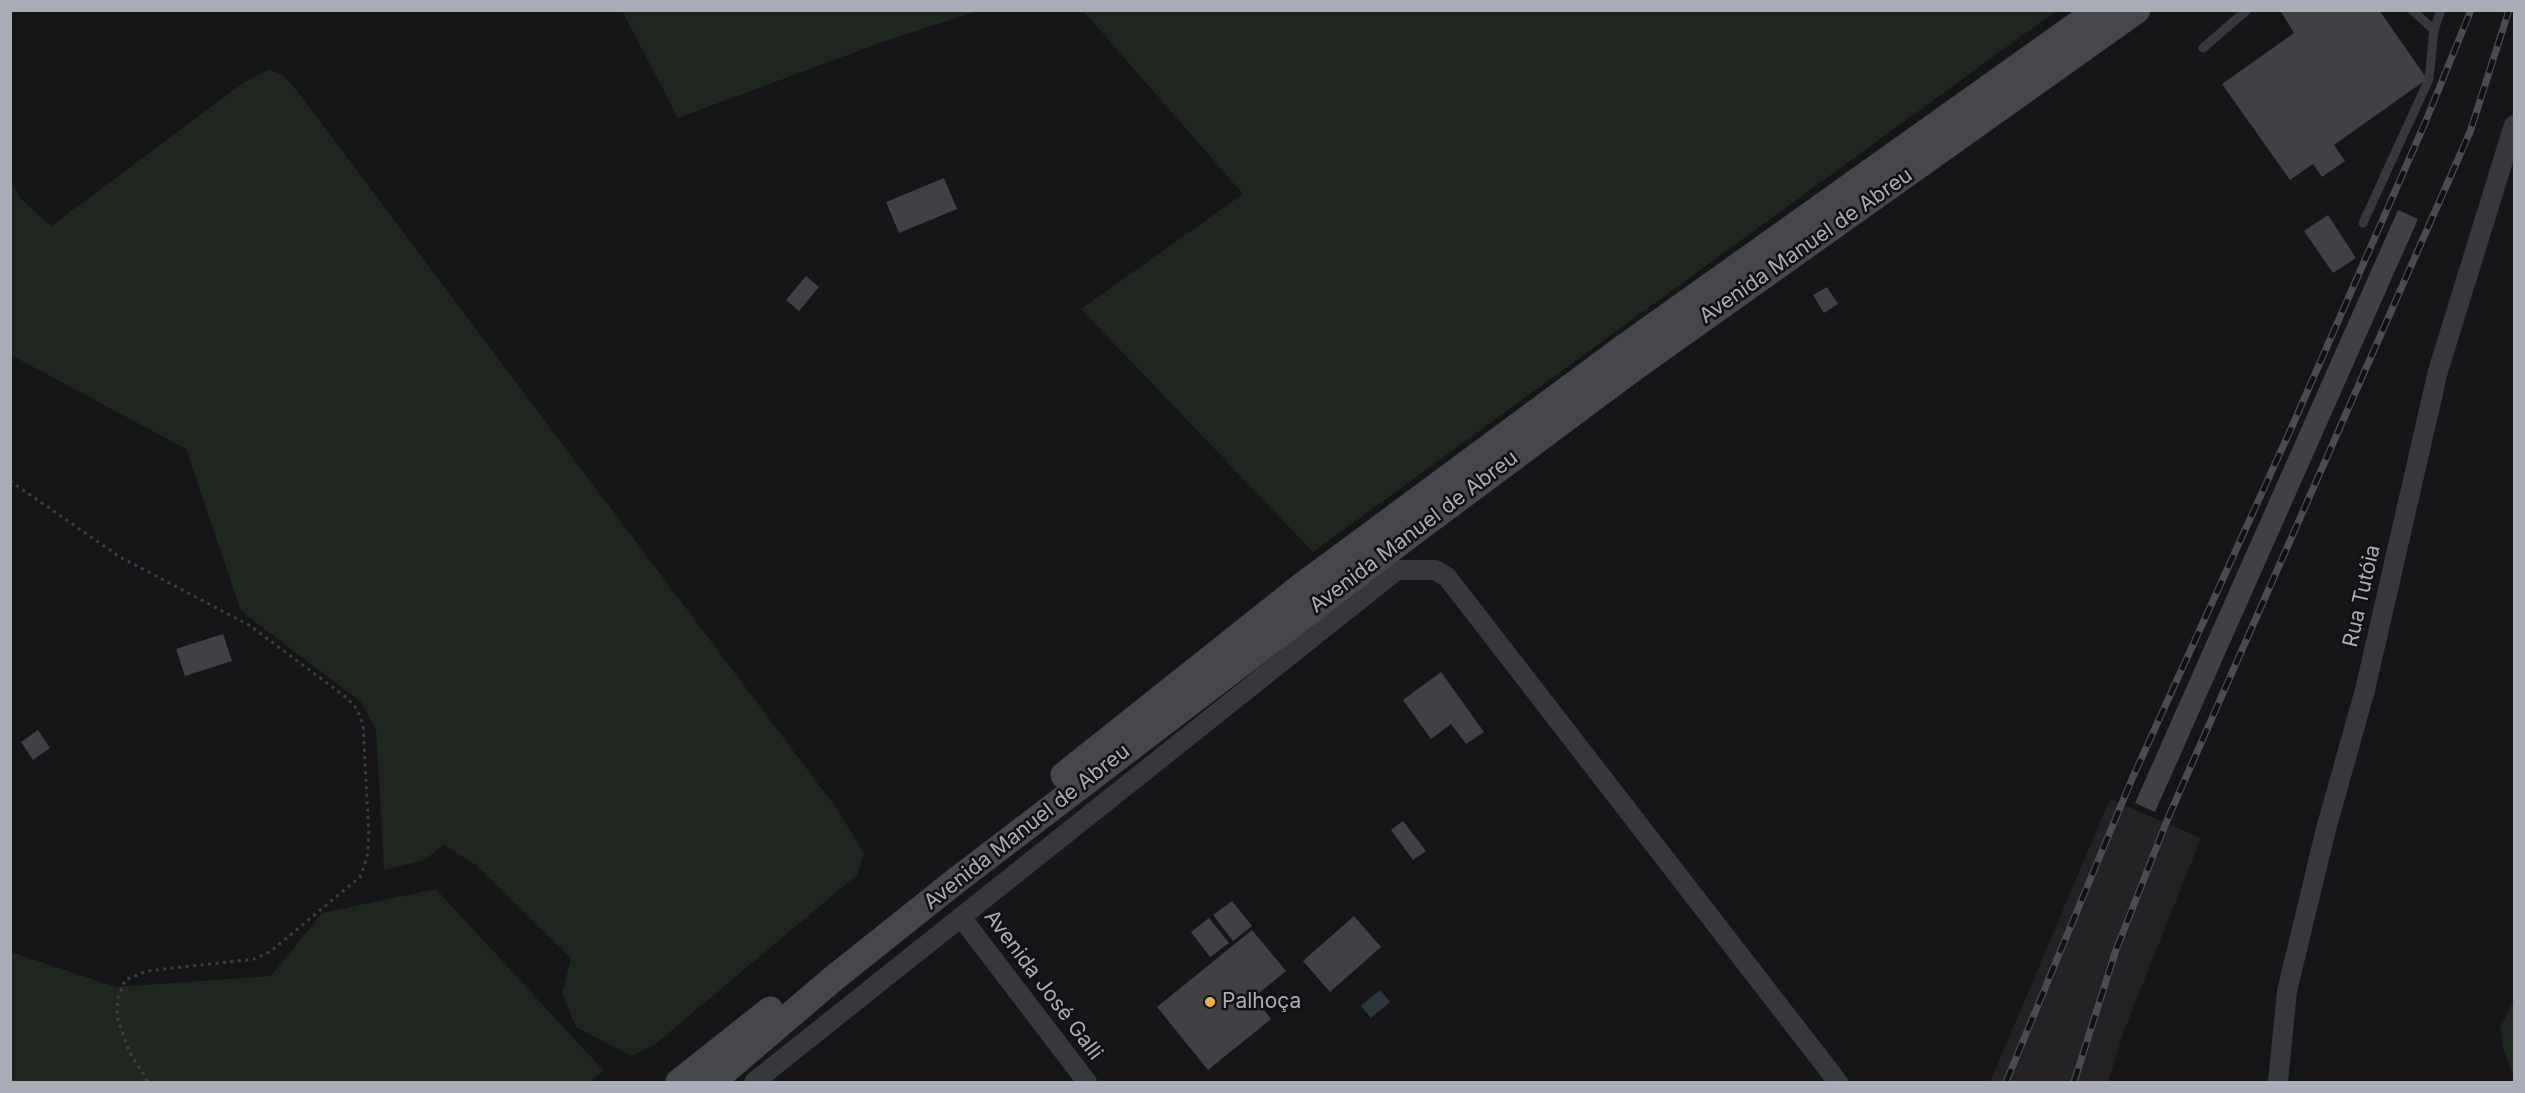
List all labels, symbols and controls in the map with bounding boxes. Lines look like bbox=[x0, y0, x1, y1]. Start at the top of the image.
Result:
street label: Avenida Manuel de Abreu bbox=[1695, 163, 1917, 329]
street label: Avenida Manuel de Abreu bbox=[1305, 445, 1523, 619]
street label: Rua Tutóia bbox=[2338, 542, 2386, 650]
street label: Avenida Manuel de Abreu bbox=[919, 739, 1135, 915]
street label: Avenida José Galli bbox=[978, 905, 1108, 1065]
place label: Palhoça bbox=[1222, 989, 1301, 1015]
marker: Palhoça bbox=[1203, 995, 1217, 1009]

